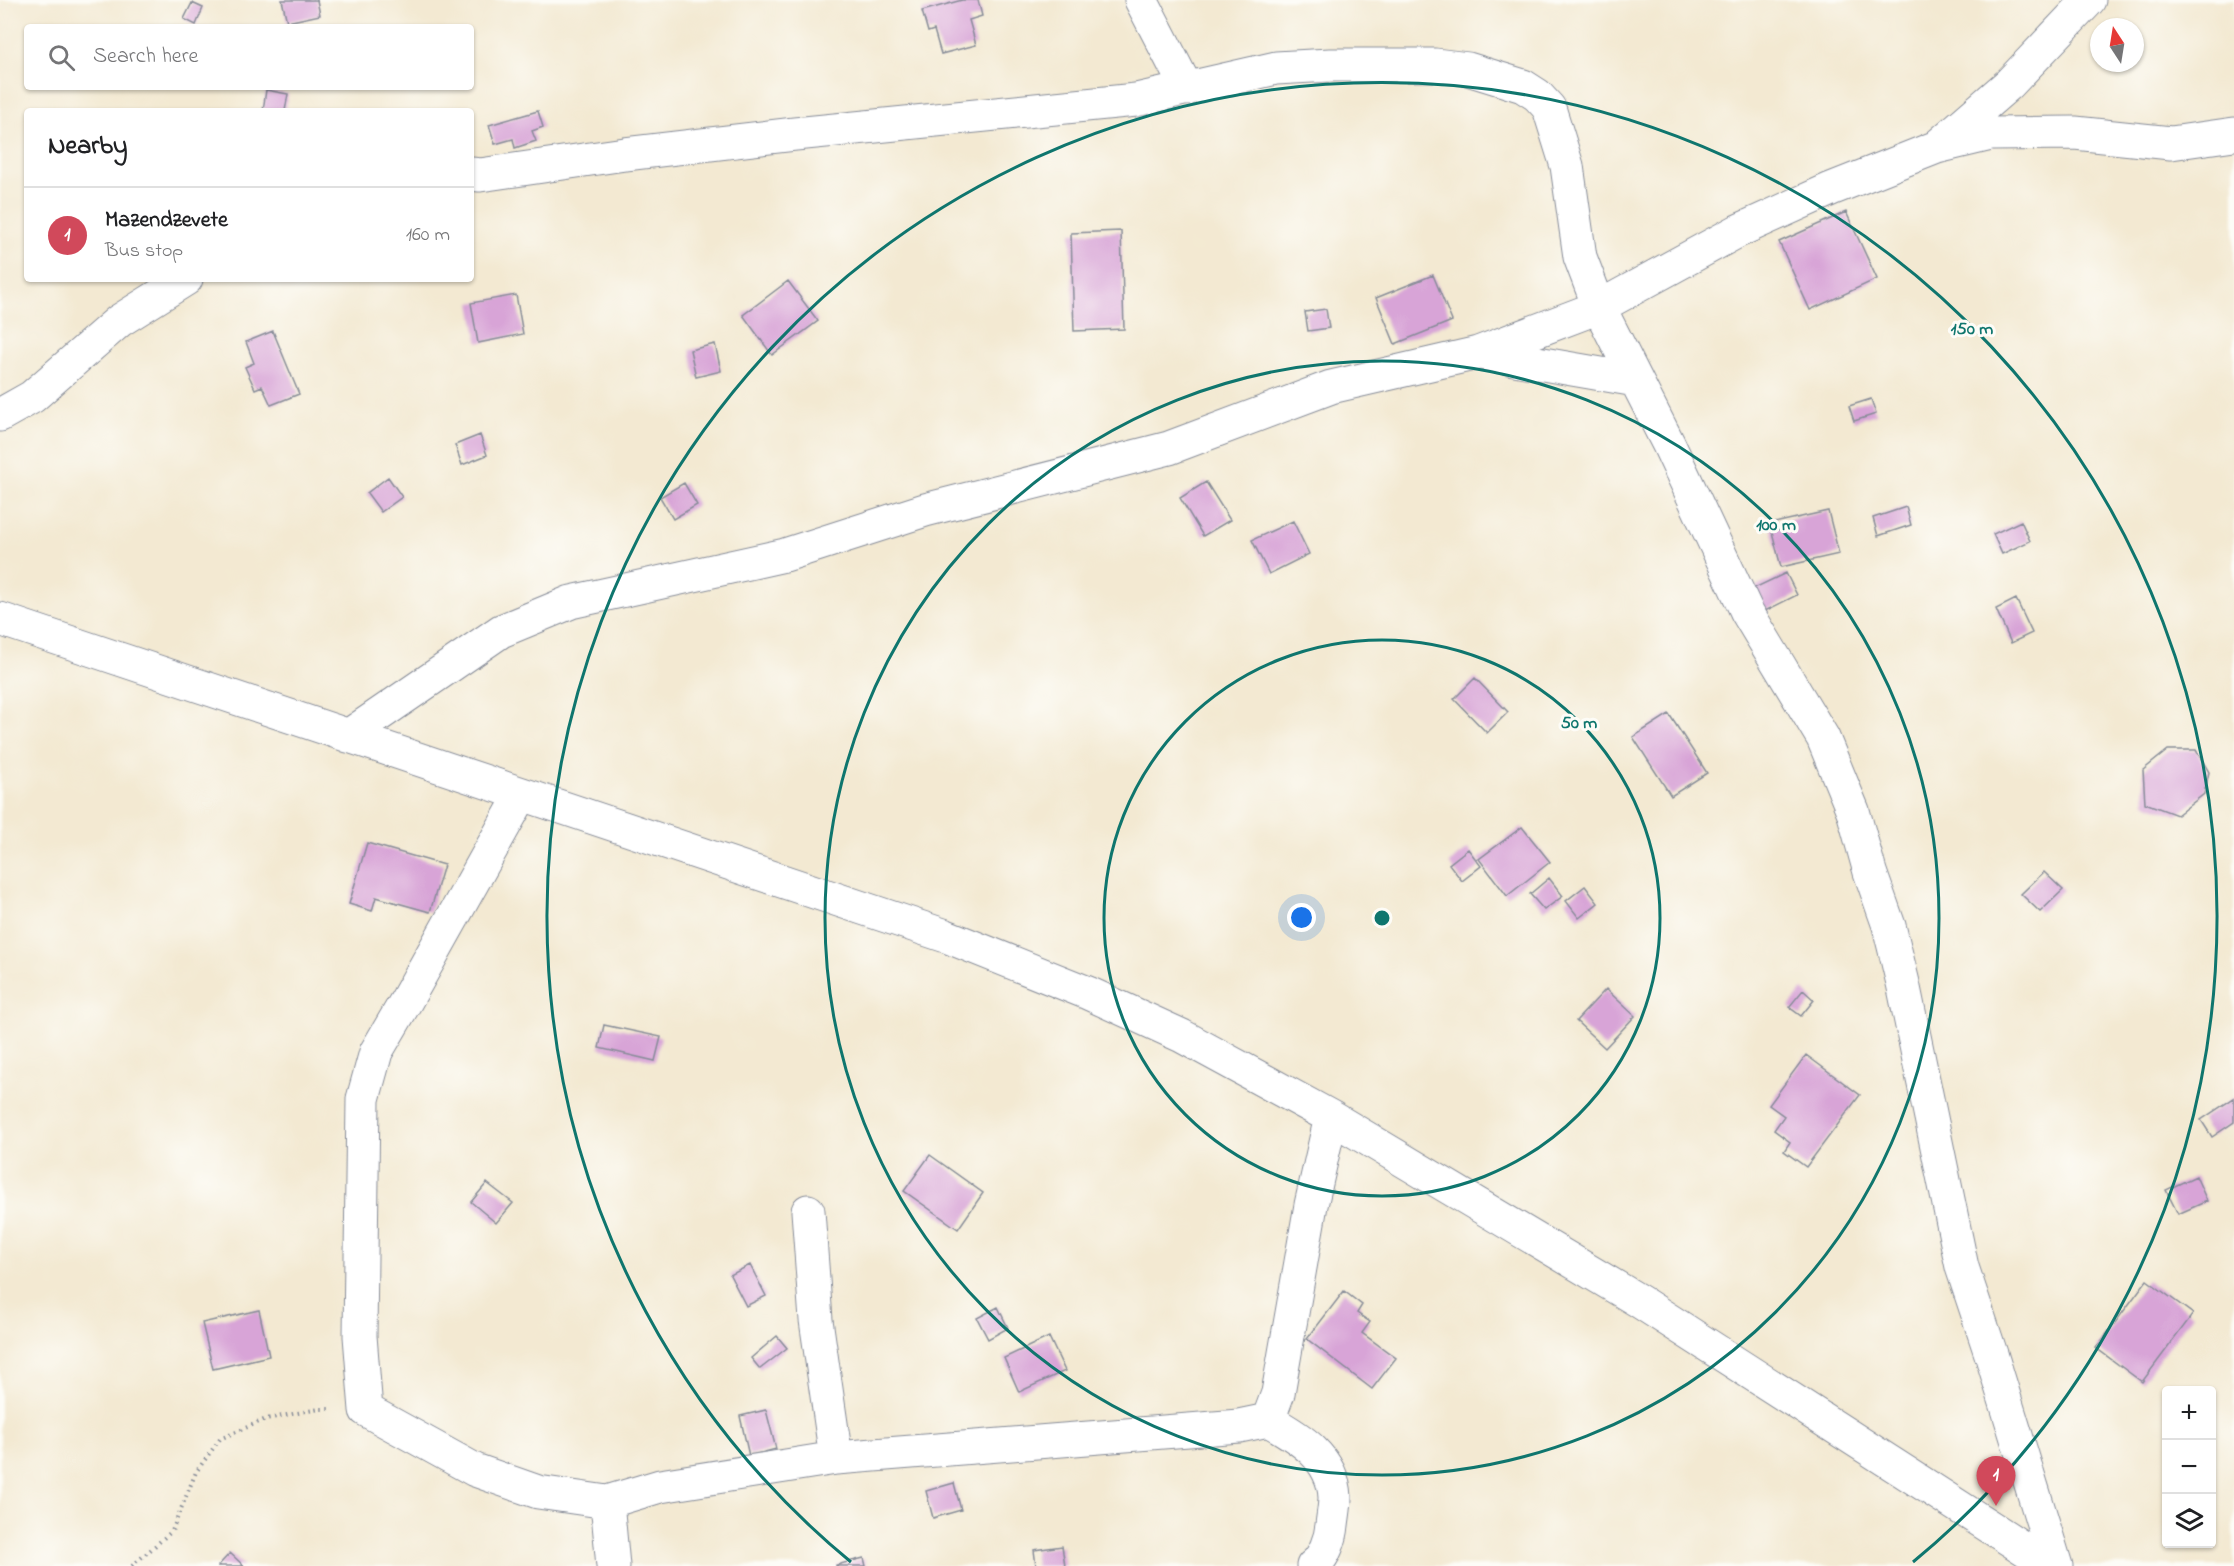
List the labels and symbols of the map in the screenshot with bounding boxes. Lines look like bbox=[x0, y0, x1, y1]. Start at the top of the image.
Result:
north arrow bbox=[2090, 18, 2144, 72]
text: 150 m bbox=[1951, 317, 1993, 343]
text: 100 m bbox=[1756, 513, 1796, 539]
text: 50 m bbox=[1561, 711, 1597, 737]
your location bbox=[1287, 903, 1316, 932]
centre of rings bbox=[1372, 908, 1392, 928]
pin: 1 bbox=[1976, 1456, 2016, 1506]

